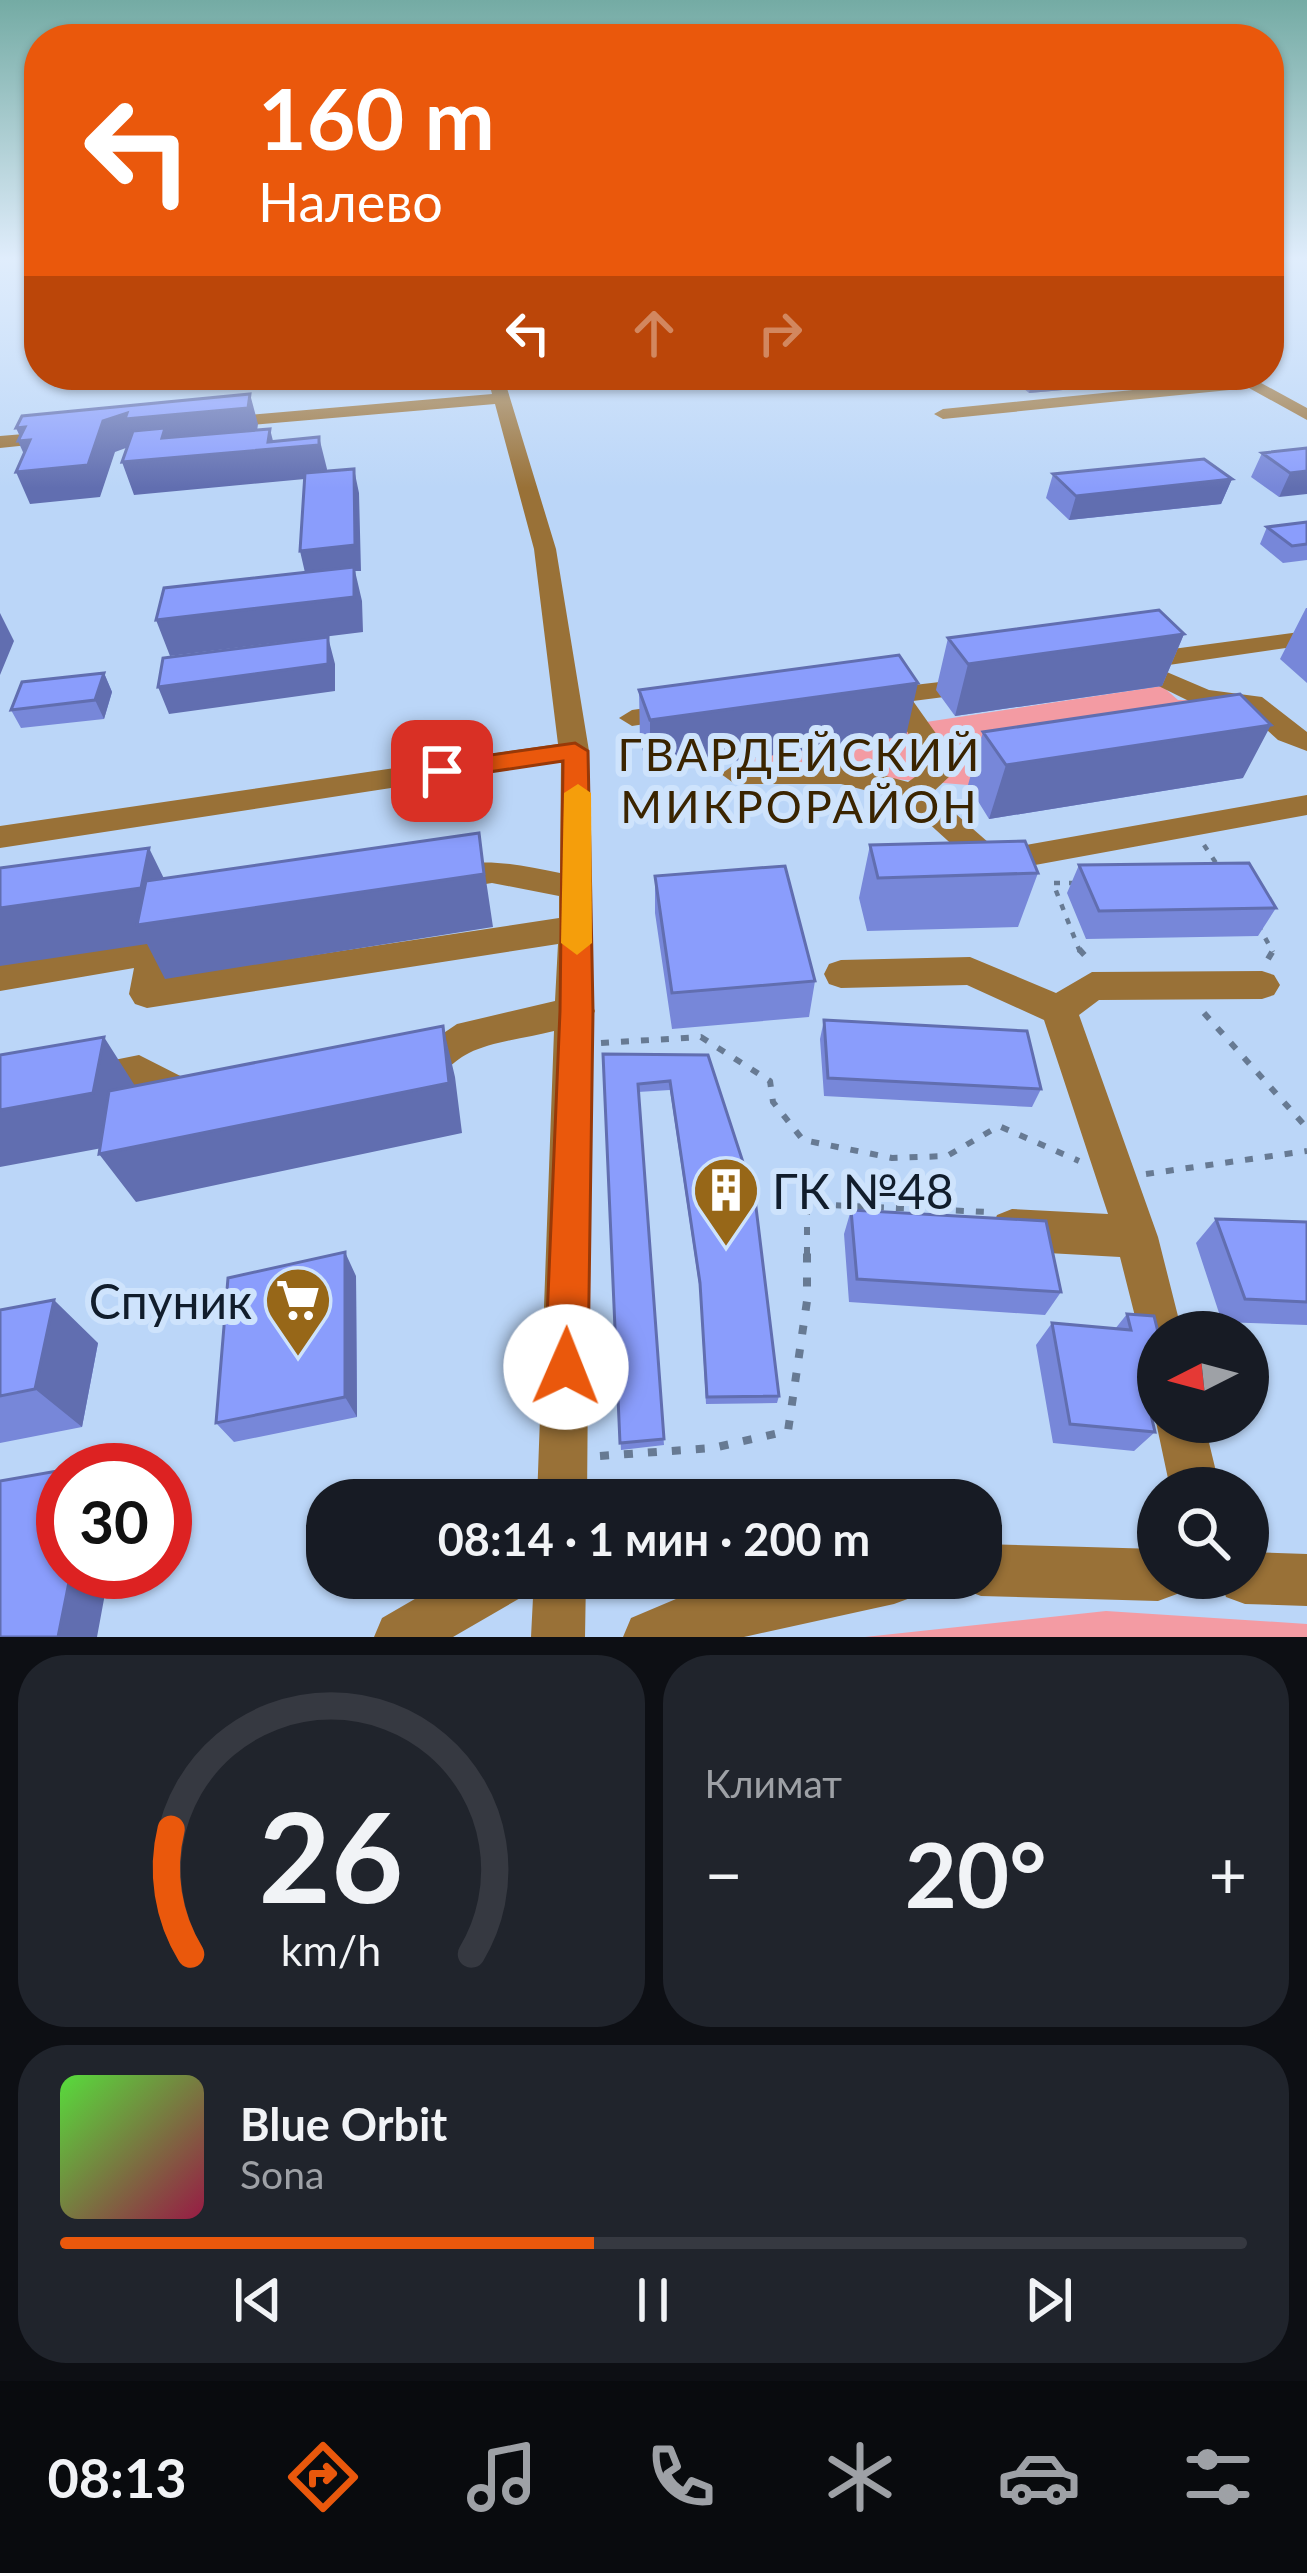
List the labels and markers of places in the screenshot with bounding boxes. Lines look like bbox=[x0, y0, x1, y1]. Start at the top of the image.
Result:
pin bbox=[391, 720, 493, 822]
building icon: ГК №48 bbox=[691, 1155, 761, 1249]
place label: ГК №48 bbox=[772, 1162, 954, 1219]
supermarket icon: Спуник bbox=[263, 1265, 333, 1359]
place label: Спуник bbox=[89, 1272, 252, 1329]

